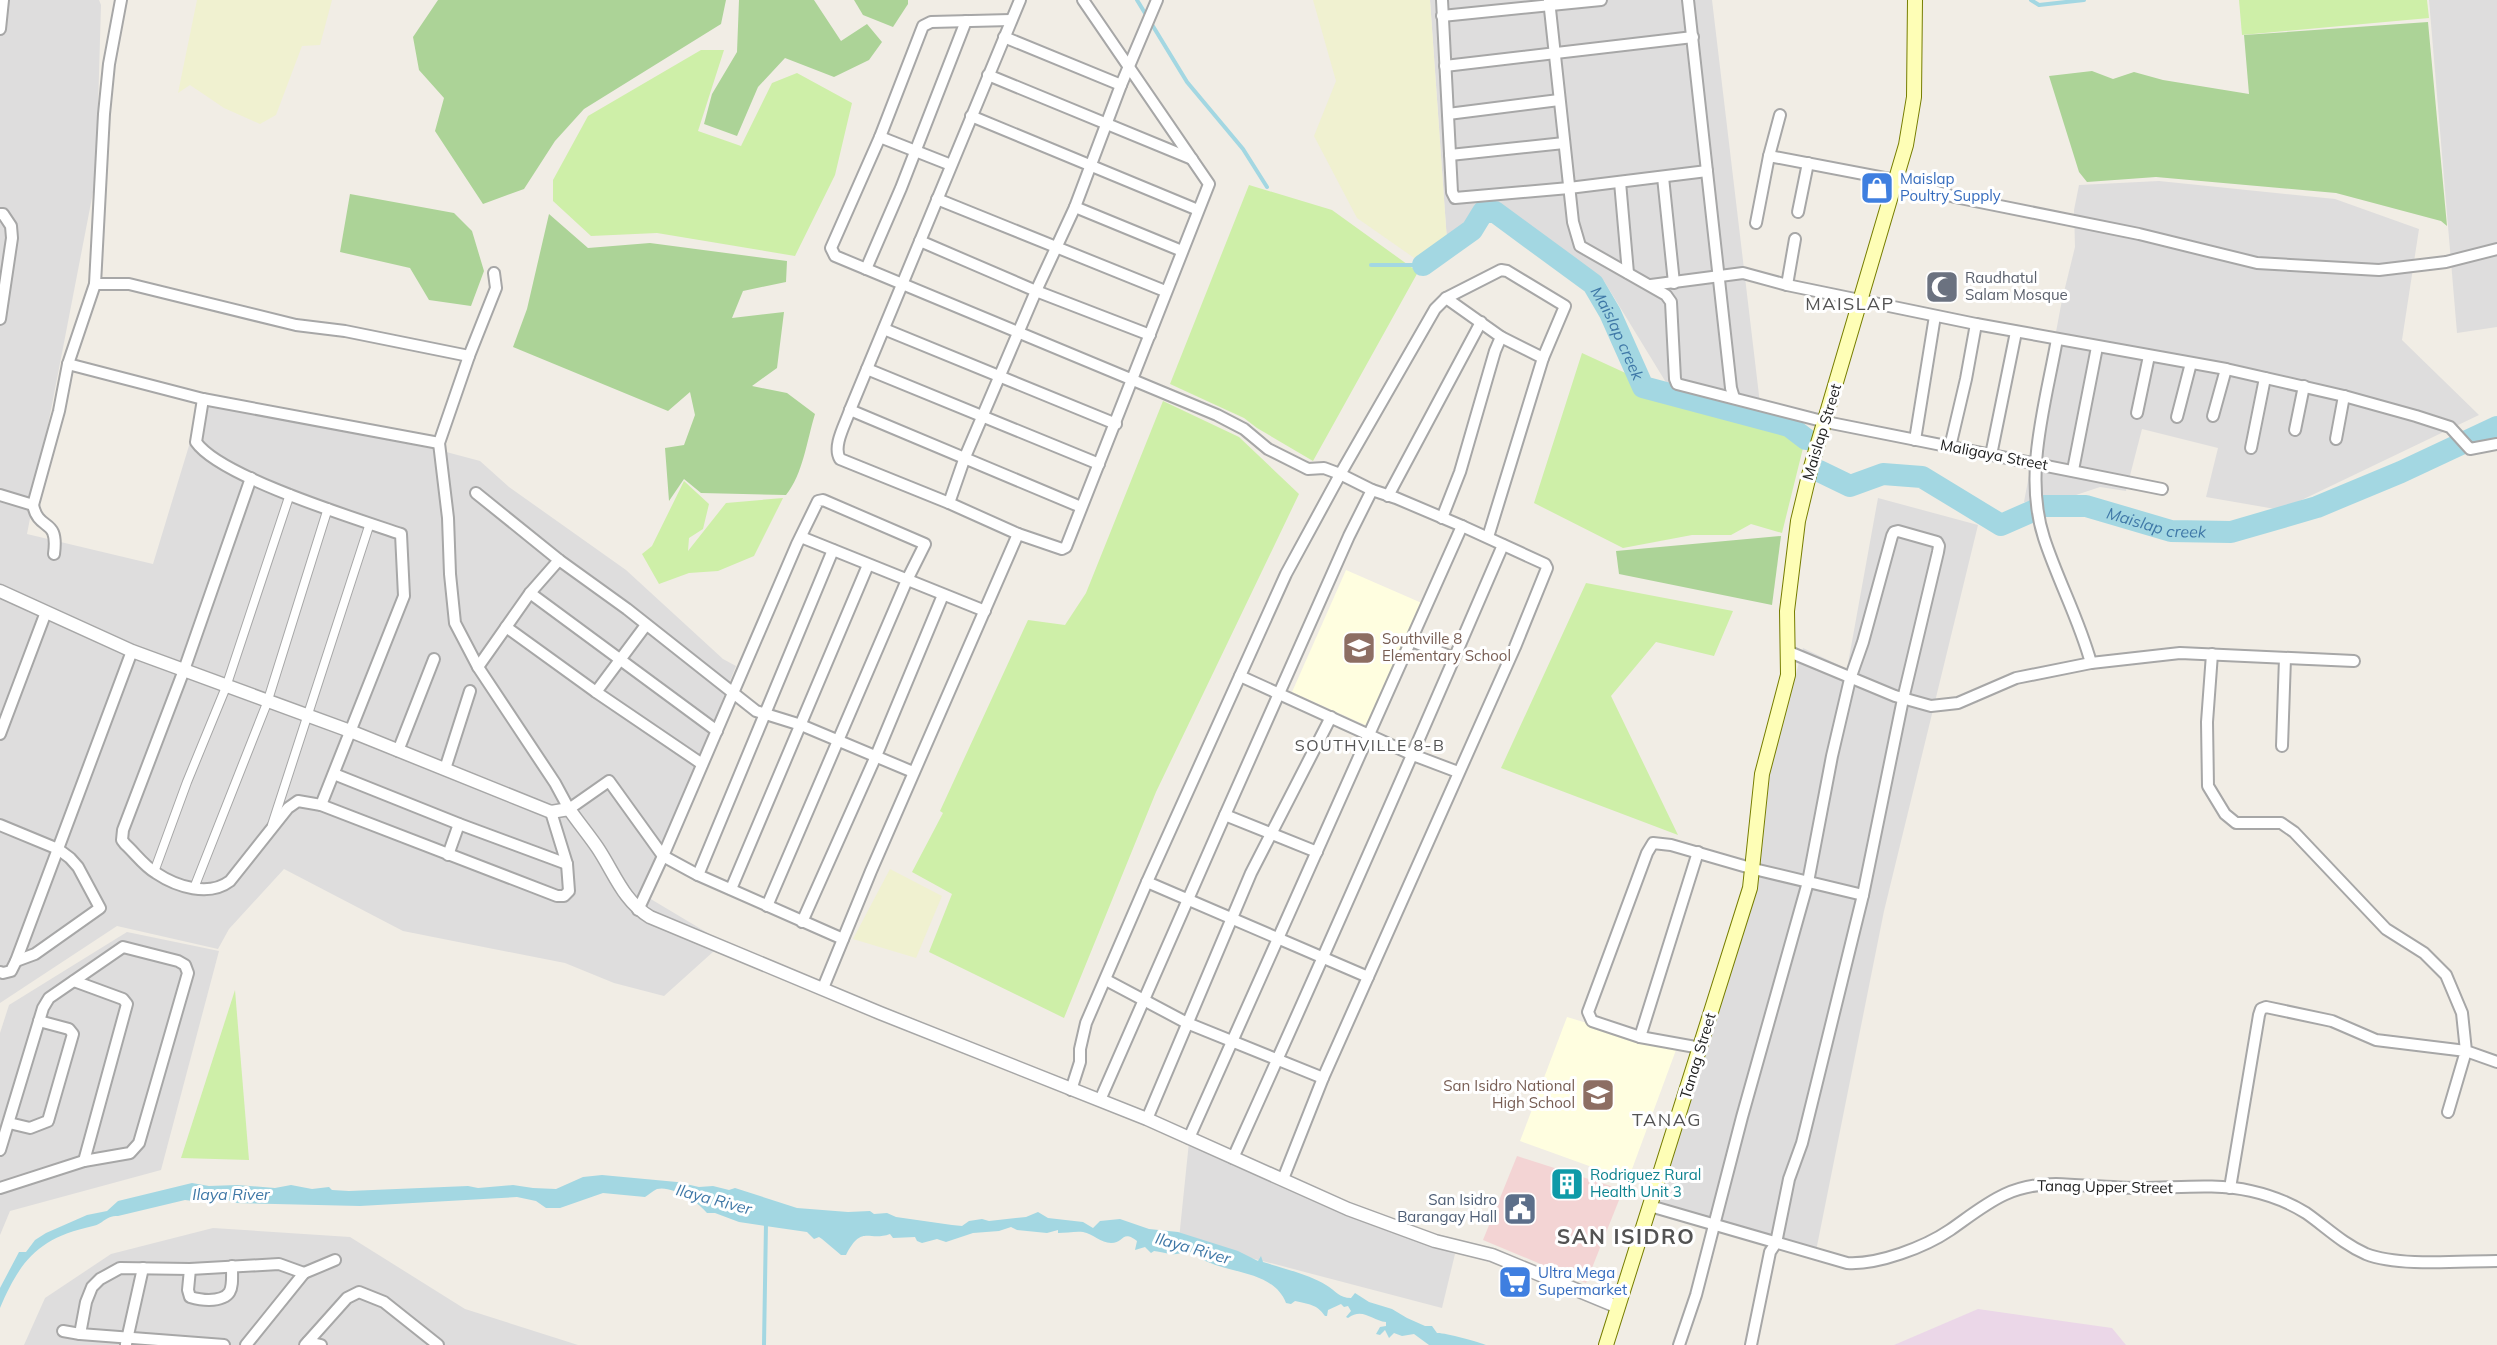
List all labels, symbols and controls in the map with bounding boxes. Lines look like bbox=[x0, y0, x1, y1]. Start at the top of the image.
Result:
place label: Maislap Poultry Supply bbox=[1900, 169, 2001, 205]
shop icon: Maislap Poultry Supply bbox=[1859, 170, 1895, 206]
place label: Raudhatul Salam Mosque bbox=[1965, 268, 2068, 304]
mosque icon: Raudhatul Salam Mosque bbox=[1924, 269, 1960, 305]
water label: Maislap creek bbox=[1587, 283, 1649, 384]
district label: MAISLAP bbox=[1805, 292, 1895, 315]
street label: Maislap Street bbox=[1798, 381, 1845, 482]
street label: Maligaya Street bbox=[1939, 435, 2050, 474]
water label: Maislap creek bbox=[2104, 503, 2207, 542]
place label: Southville 8 Elementary School bbox=[1382, 629, 1511, 665]
school or university icon: Southville 8 Elementary School bbox=[1341, 630, 1377, 666]
district label: SOUTHVILLE 8-B bbox=[1295, 735, 1445, 755]
street label: Tanag Street bbox=[1675, 1010, 1720, 1101]
place label: San Isidro National High School bbox=[1443, 1076, 1575, 1112]
school or university icon: San Isidro National High School bbox=[1580, 1077, 1616, 1113]
district label: TANAG bbox=[1632, 1108, 1702, 1131]
place label: Rodriguez Rural Health Unit 3 bbox=[1590, 1165, 1701, 1201]
building icon: Rodriguez Rural Health Unit 3 bbox=[1549, 1166, 1585, 1202]
street label: Tanag Upper Street bbox=[2037, 1176, 2173, 1197]
water label: Ilaya River bbox=[674, 1179, 755, 1219]
water label: Ilaya River bbox=[192, 1184, 271, 1204]
place label: San Isidro Barangay Hall bbox=[1397, 1190, 1497, 1226]
public building icon: San Isidro Barangay Hall bbox=[1502, 1191, 1538, 1227]
district label: SAN ISIDRO bbox=[1557, 1223, 1695, 1249]
water label: Ilaya River bbox=[1153, 1228, 1234, 1269]
place label: Ultra Mega Supermarket bbox=[1538, 1263, 1627, 1299]
supermarket icon: Ultra Mega Supermarket bbox=[1497, 1264, 1533, 1300]

